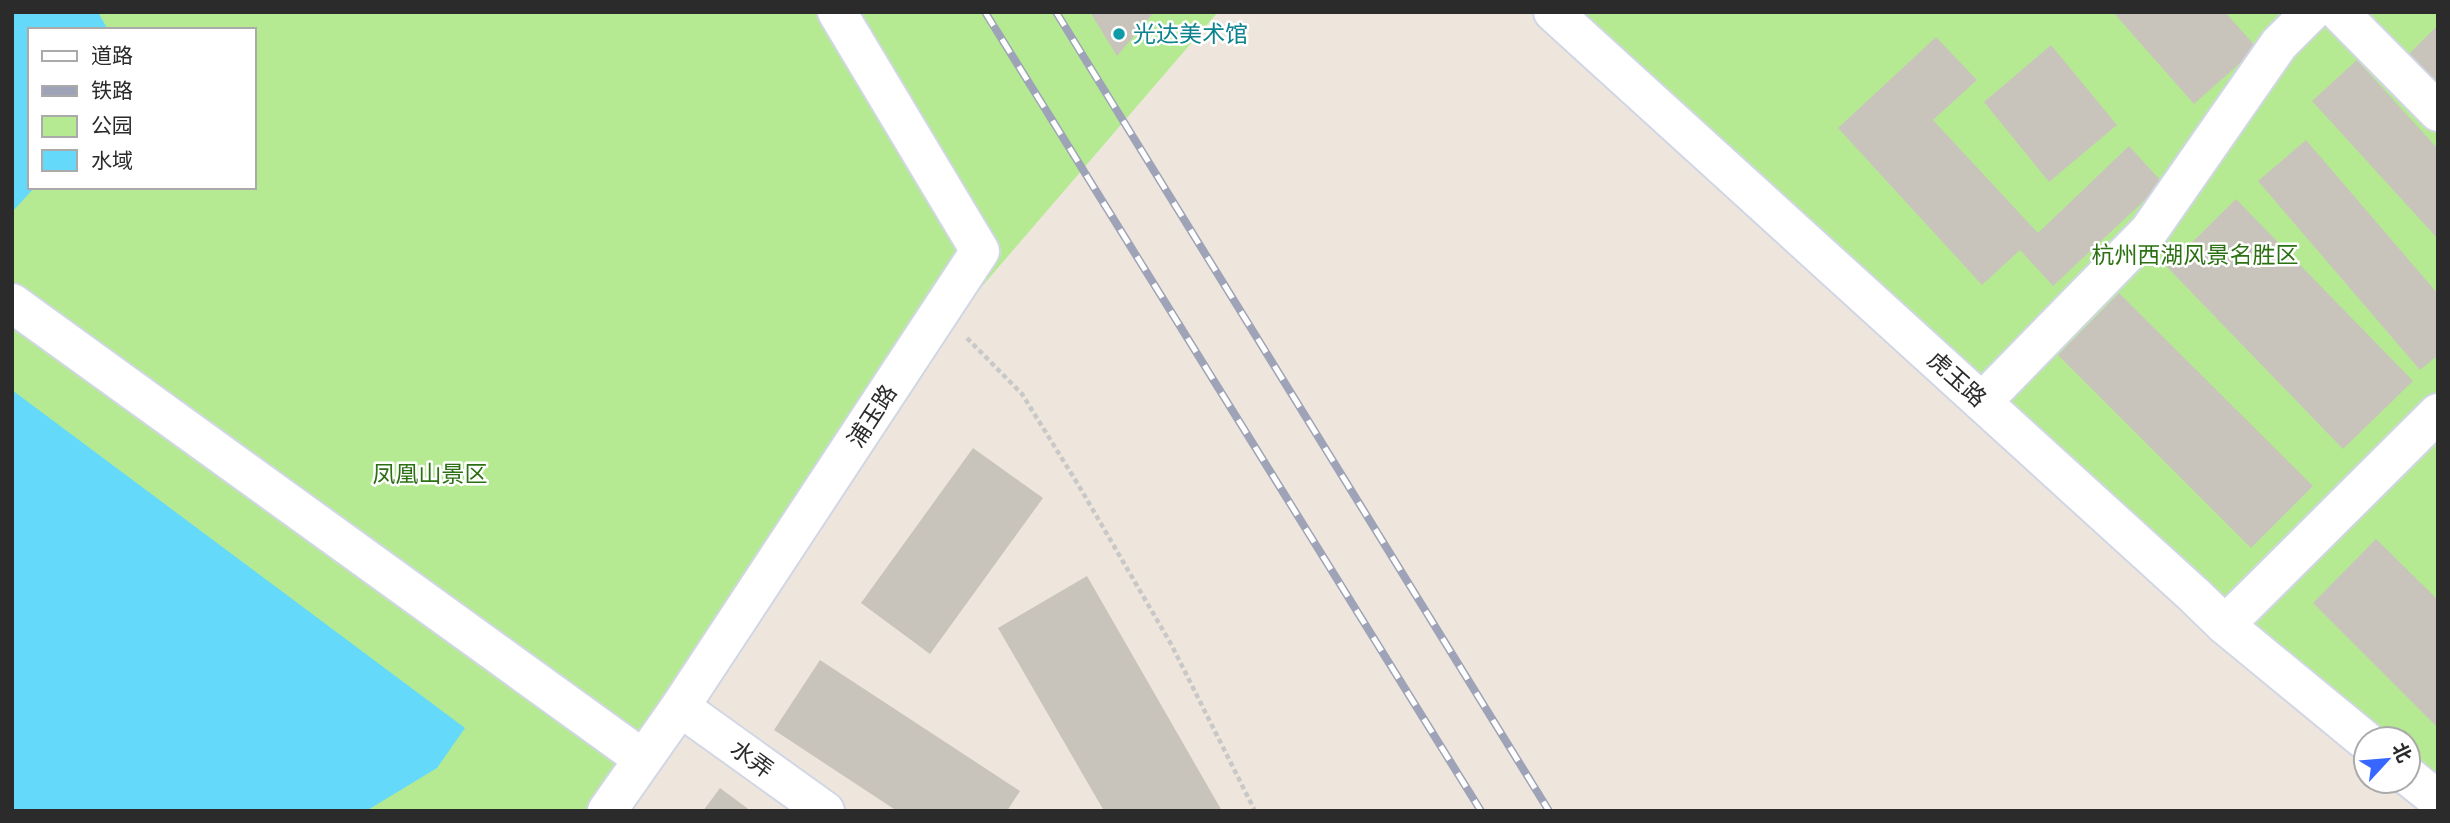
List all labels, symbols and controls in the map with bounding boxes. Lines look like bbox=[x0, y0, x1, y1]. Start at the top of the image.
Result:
place label: 光达美术馆 bbox=[1133, 21, 1248, 49]
marker: 光达美术馆 bbox=[1111, 26, 1127, 42]
legend bbox=[28, 28, 256, 189]
text: 道路 bbox=[91, 44, 133, 69]
text: 铁路 bbox=[91, 79, 133, 104]
text: 公园 bbox=[91, 114, 133, 139]
text: 水域 bbox=[91, 149, 133, 174]
park label: 杭州西湖风景名胜区 bbox=[2092, 242, 2299, 270]
street label: 虎玉路 bbox=[1921, 346, 1991, 413]
street label: 浦玉路 bbox=[842, 380, 903, 453]
park label: 凤凰山景区 bbox=[373, 461, 488, 489]
north arrow bbox=[2352, 725, 2422, 795]
street label: 水弄 bbox=[725, 735, 778, 785]
text: 北 bbox=[2386, 740, 2415, 767]

